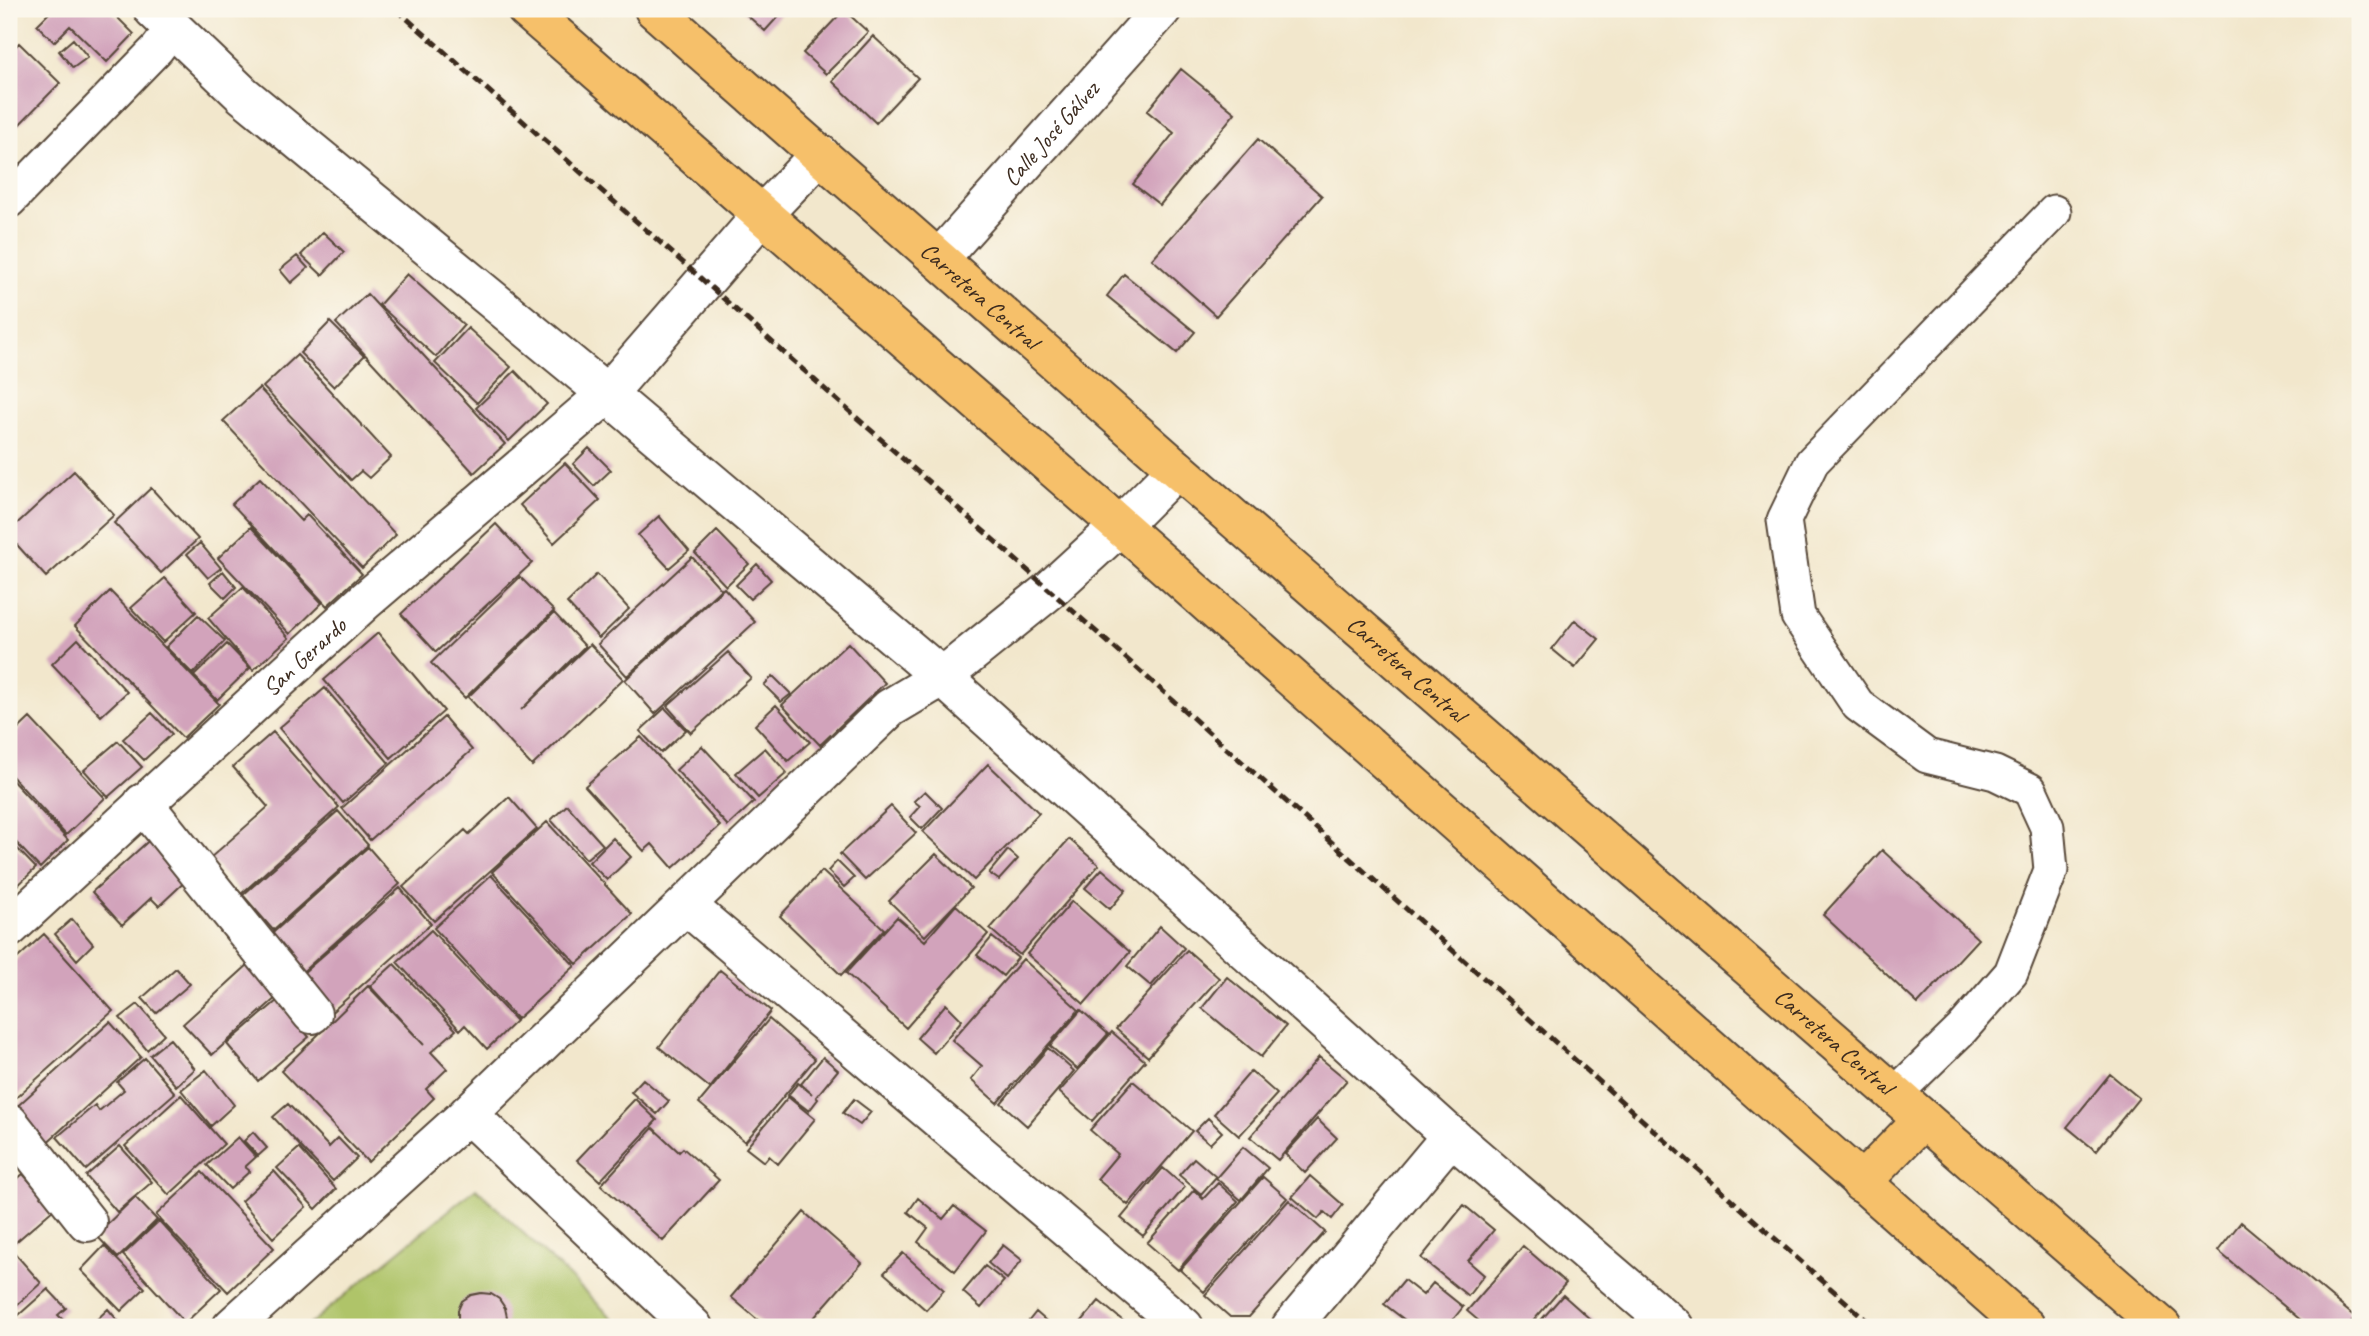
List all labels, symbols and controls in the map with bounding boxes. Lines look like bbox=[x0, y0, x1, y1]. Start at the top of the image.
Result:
street label: Calle José Gálvez bbox=[996, 74, 1107, 192]
street label: Carretera Central bbox=[914, 235, 1048, 358]
street label: Carretera Central bbox=[1341, 609, 1475, 731]
street label: San Gerardo bbox=[256, 610, 354, 703]
street label: Carretera Central bbox=[1768, 982, 1903, 1104]

